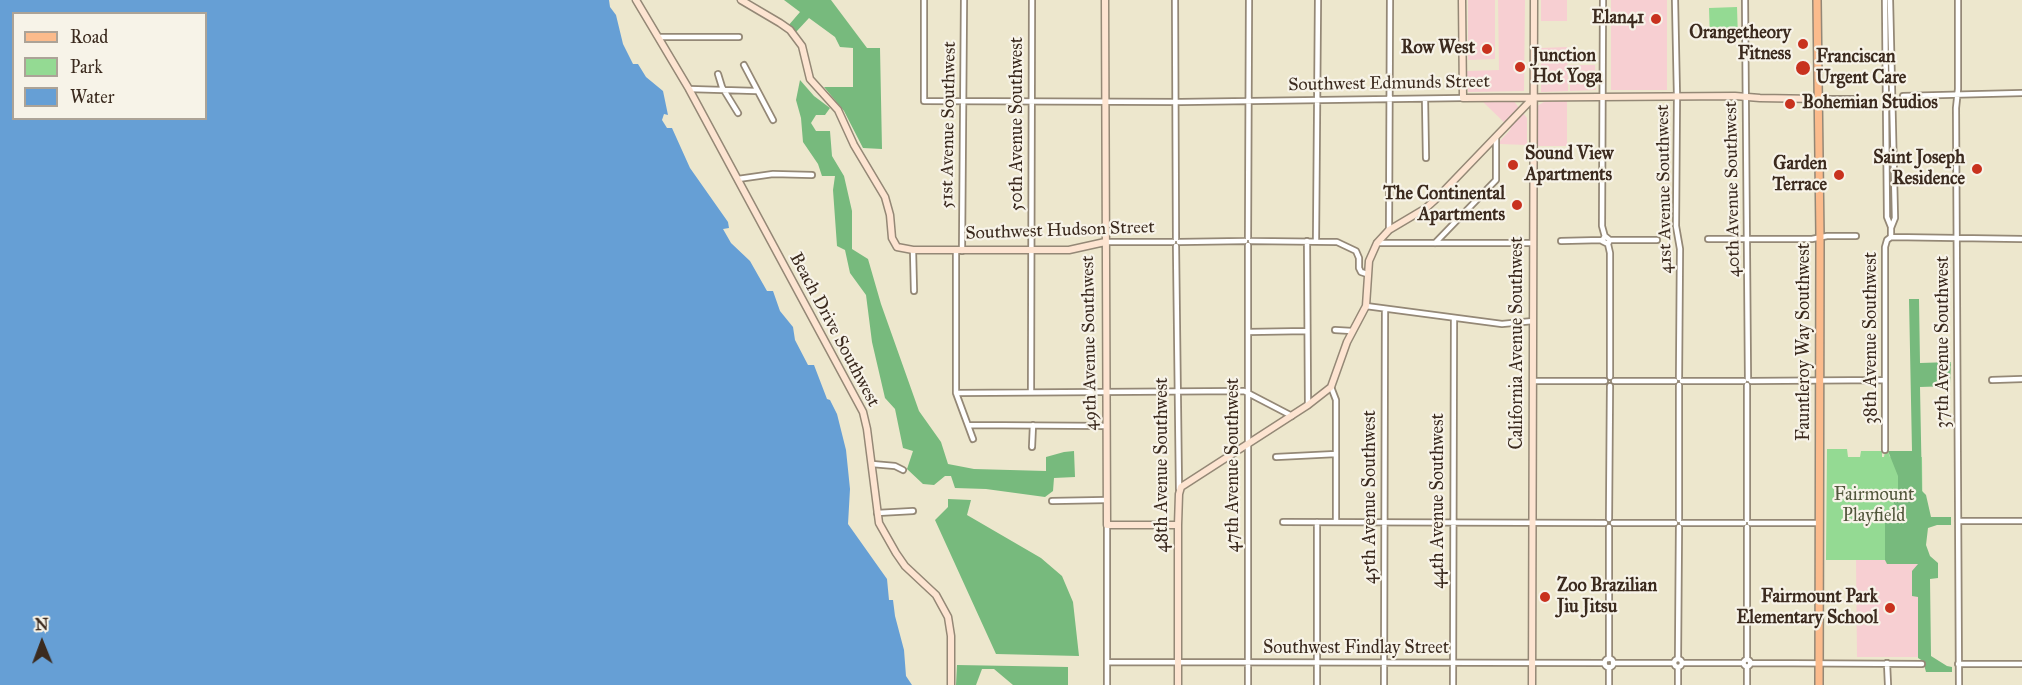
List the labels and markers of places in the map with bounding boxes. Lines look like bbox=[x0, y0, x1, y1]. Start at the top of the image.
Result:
place label: Elan41 bbox=[1592, 8, 1644, 30]
marker: Elan41 bbox=[1649, 12, 1663, 26]
place label: Orangetheory Fitness bbox=[1689, 23, 1791, 66]
marker: Orangetheory Fitness bbox=[1796, 37, 1810, 51]
place label: Row West bbox=[1401, 38, 1475, 60]
marker: Row West bbox=[1480, 42, 1494, 56]
place label: Junction Hot Yoga bbox=[1532, 46, 1602, 88]
place label: Franciscan Urgent Care bbox=[1816, 47, 1906, 90]
marker: Franciscan Urgent Care bbox=[1794, 59, 1812, 77]
marker: Junction Hot Yoga bbox=[1513, 60, 1527, 74]
place label: Bohemian Studios bbox=[1802, 93, 1938, 115]
marker: Bohemian Studios bbox=[1783, 97, 1797, 111]
place label: Sound View Apartments bbox=[1525, 144, 1613, 186]
place label: Saint Joseph Residence bbox=[1873, 148, 1965, 190]
place label: Garden Terrace bbox=[1772, 154, 1827, 196]
marker: Sound View Apartments bbox=[1506, 158, 1520, 172]
marker: Saint Joseph Residence bbox=[1970, 162, 1984, 176]
marker: Garden Terrace bbox=[1832, 168, 1846, 182]
place label: The Continental Apartments bbox=[1383, 184, 1505, 226]
marker: The Continental Apartments bbox=[1510, 198, 1524, 212]
place label: Zoo Brazilian Jiu Jitsu bbox=[1557, 576, 1657, 618]
place label: Fairmount Park Elementary School bbox=[1736, 587, 1878, 630]
marker: Zoo Brazilian Jiu Jitsu bbox=[1538, 590, 1552, 604]
marker: Fairmount Park Elementary School bbox=[1883, 601, 1897, 615]

